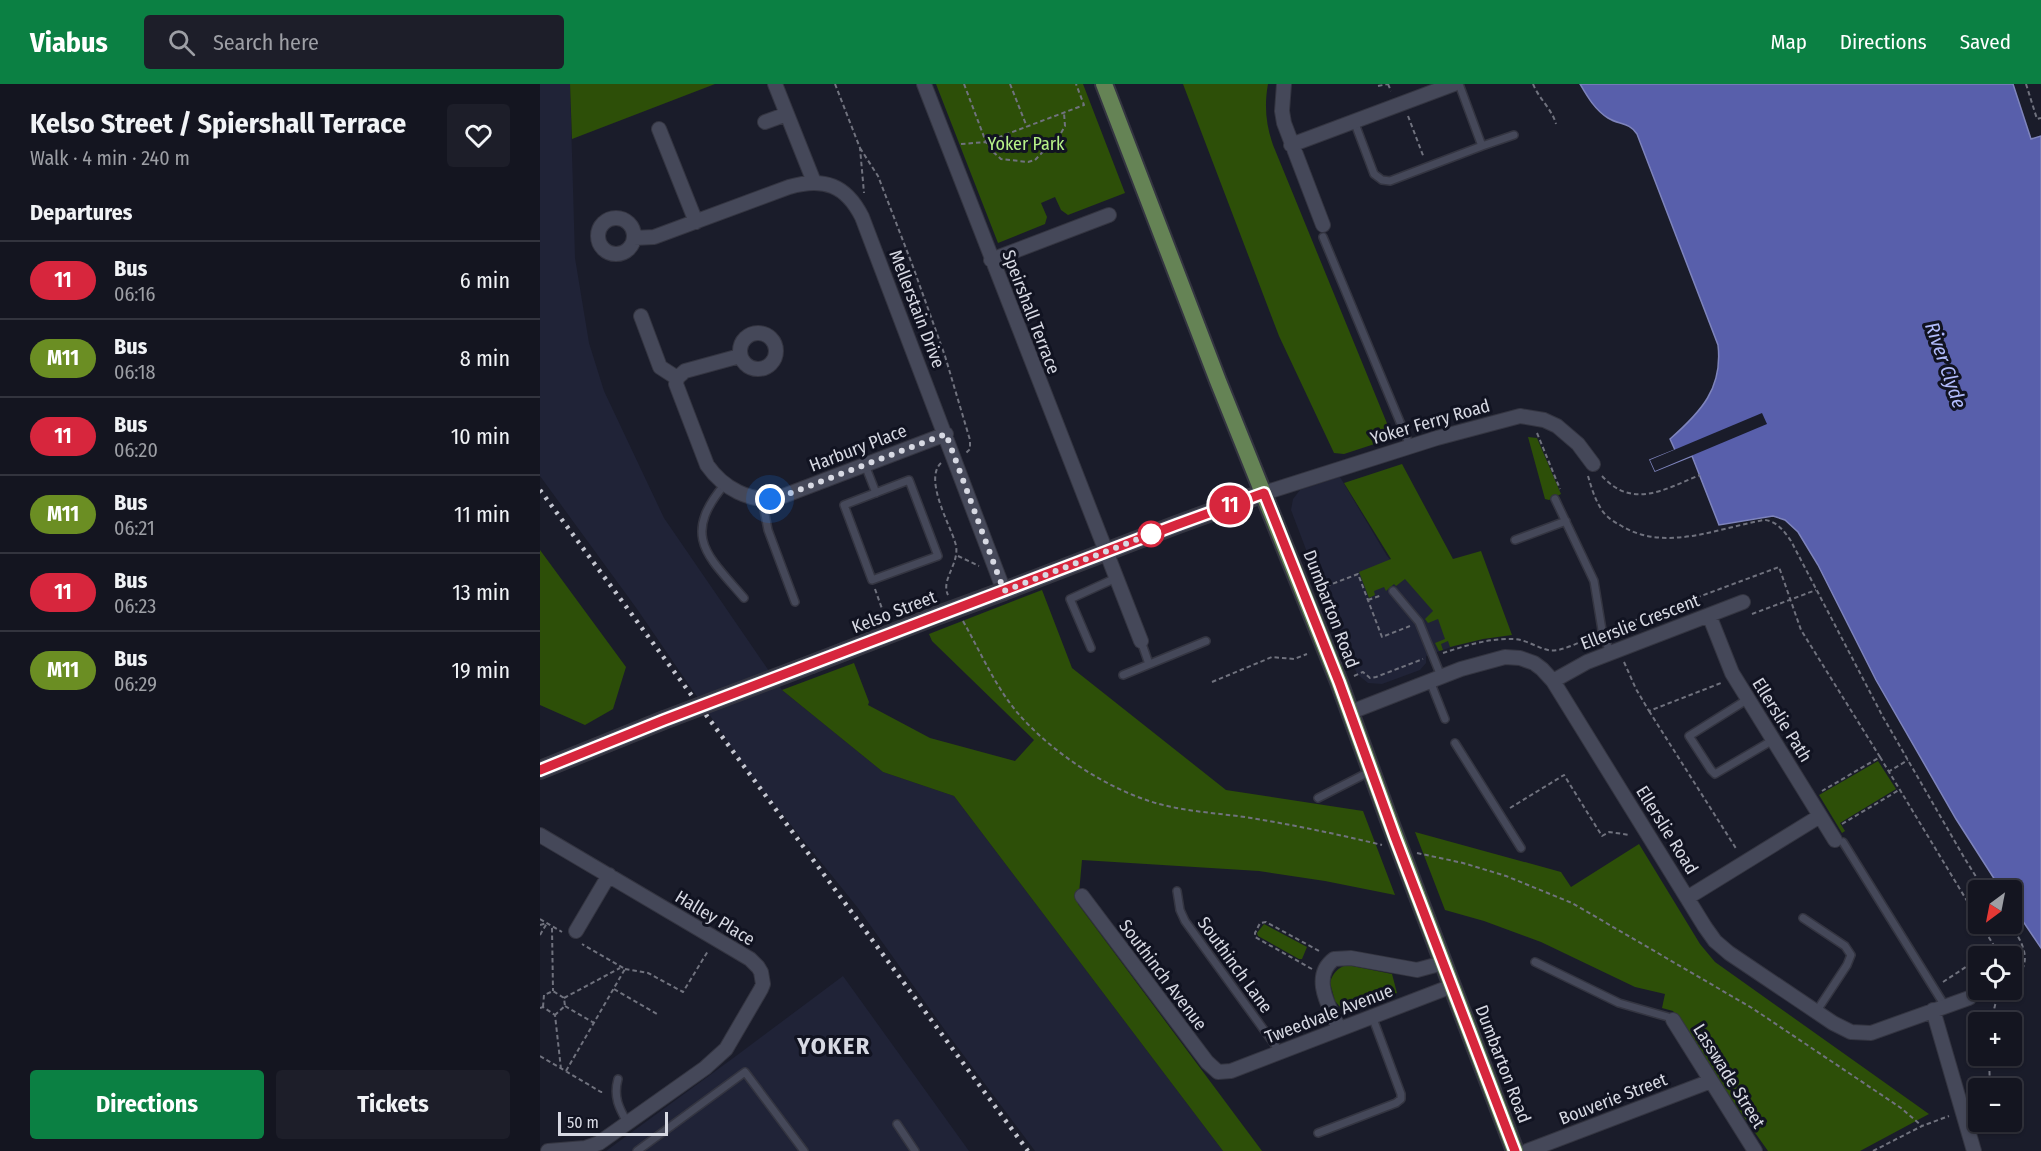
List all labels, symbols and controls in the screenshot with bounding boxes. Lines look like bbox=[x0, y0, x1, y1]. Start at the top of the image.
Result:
search box bbox=[144, 15, 564, 69]
text: Viabus bbox=[30, 26, 108, 59]
icon: search bbox=[165, 26, 198, 59]
text: Search here bbox=[213, 29, 319, 56]
text: Map bbox=[1770, 29, 1807, 55]
text: Directions bbox=[1840, 29, 1927, 55]
text: Saved bbox=[1960, 29, 2011, 55]
button: heart bbox=[447, 104, 510, 167]
text: Kelso Street / Spiershall Terrace bbox=[30, 107, 406, 140]
park label: Yoker Park bbox=[988, 133, 1065, 155]
text: Walk · 4 min · 240 m bbox=[30, 146, 190, 170]
text: Departures bbox=[30, 199, 132, 226]
street label: Mellerstain Drive bbox=[884, 247, 950, 371]
street label: Speirshall Terrace bbox=[997, 247, 1065, 377]
text: Bus bbox=[114, 255, 147, 282]
text: 11 bbox=[54, 267, 72, 293]
text: 6 min bbox=[460, 267, 510, 294]
text: 06:16 bbox=[114, 282, 155, 306]
water label: River Clyde bbox=[1920, 319, 1972, 412]
text: Bus bbox=[114, 333, 147, 360]
text: M11 bbox=[47, 345, 79, 371]
text: 8 min bbox=[460, 345, 510, 372]
text: 06:18 bbox=[114, 360, 156, 384]
street label: Yoker Ferry Road bbox=[1368, 394, 1492, 450]
text: Bus bbox=[114, 411, 147, 438]
street label: Harbury Place bbox=[806, 419, 910, 477]
text: 11 bbox=[54, 423, 72, 449]
text: 10 min bbox=[451, 423, 510, 450]
text: 06:20 bbox=[114, 438, 158, 462]
your location bbox=[755, 484, 785, 514]
line badge: 11 bbox=[1203, 486, 1257, 524]
text: Bus bbox=[114, 489, 147, 516]
text: 11 bbox=[1221, 492, 1239, 518]
text: M11 bbox=[47, 501, 79, 527]
text: 11 min bbox=[454, 501, 510, 528]
text: 06:21 bbox=[114, 516, 155, 540]
unlabelled marker bbox=[1138, 521, 1164, 547]
street label: Dumbarton Road bbox=[1298, 547, 1364, 671]
text: Bus bbox=[114, 567, 147, 594]
text: 11 bbox=[54, 579, 72, 605]
text: 13 min bbox=[452, 579, 510, 606]
street label: Kelso Street bbox=[849, 586, 939, 638]
street label: Ellerslie Crescent bbox=[1577, 589, 1703, 655]
text: 06:23 bbox=[114, 594, 156, 618]
text: Bus bbox=[114, 645, 147, 672]
text: M11 bbox=[47, 657, 79, 683]
text: 19 min bbox=[452, 657, 510, 684]
text: 06:29 bbox=[114, 672, 157, 696]
street label: Ellerslie Path bbox=[1747, 674, 1817, 766]
street label: Ellerslie Road bbox=[1631, 782, 1703, 878]
north arrow bbox=[1968, 880, 2022, 934]
map controls bbox=[1968, 880, 2022, 1132]
street label: Halley Place bbox=[671, 886, 759, 950]
street label: Southinch Lane bbox=[1193, 913, 1277, 1018]
street label: Southinch Avenue bbox=[1114, 915, 1212, 1035]
button: locate bbox=[1968, 946, 2022, 1000]
street label: Tweedvale Avenue bbox=[1262, 979, 1396, 1049]
street label: Dumbarton Road bbox=[1470, 1002, 1536, 1126]
button: + bbox=[1968, 1012, 2022, 1066]
street label: Lasswade Street bbox=[1688, 1020, 1770, 1132]
district label: YOKER bbox=[796, 1032, 871, 1060]
street label: Bouverie Street bbox=[1556, 1068, 1670, 1130]
button: Directions bbox=[30, 1070, 264, 1139]
button: Tickets bbox=[276, 1070, 510, 1139]
button: − bbox=[1968, 1078, 2022, 1132]
scale bar bbox=[558, 1109, 668, 1136]
text: 50 m bbox=[567, 1113, 599, 1132]

